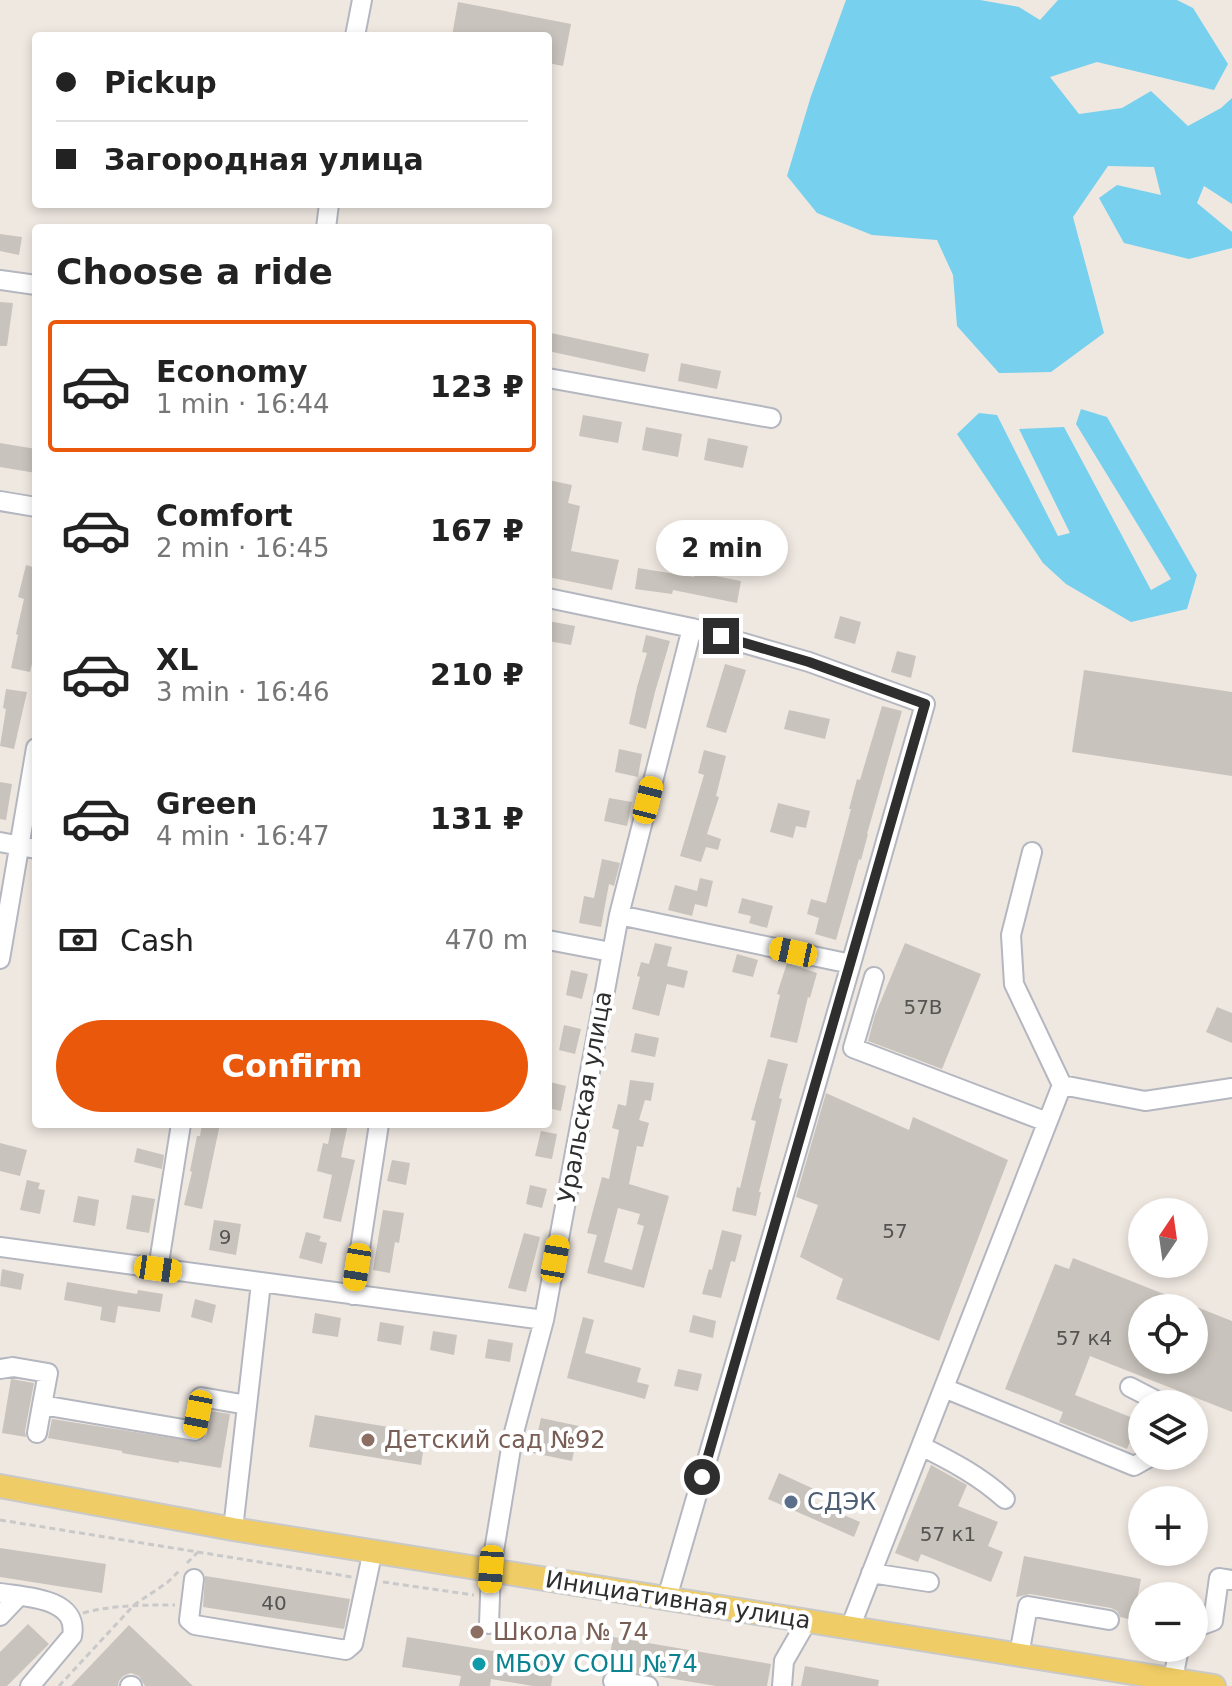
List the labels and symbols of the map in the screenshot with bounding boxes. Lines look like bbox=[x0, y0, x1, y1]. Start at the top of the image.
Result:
callout: 2 min bbox=[655, 520, 787, 576]
route end bbox=[703, 618, 739, 654]
car bbox=[631, 774, 665, 826]
car bbox=[767, 935, 819, 969]
street label: Уральская улица bbox=[553, 989, 617, 1205]
house number: 57В bbox=[903, 995, 943, 1019]
north arrow bbox=[1128, 1198, 1208, 1278]
house number: 57 bbox=[882, 1219, 908, 1243]
house number: 9 bbox=[219, 1225, 231, 1249]
car bbox=[539, 1233, 571, 1285]
car bbox=[341, 1241, 373, 1293]
car bbox=[133, 1254, 183, 1284]
house number: 57 к4 bbox=[1056, 1326, 1112, 1350]
car bbox=[182, 1388, 214, 1440]
place label: Детский сад №92 bbox=[384, 1426, 606, 1454]
marker: Детский сад №92 bbox=[359, 1431, 377, 1449]
route start bbox=[684, 1459, 720, 1495]
place label: СДЭК bbox=[807, 1488, 876, 1516]
marker: СДЭК bbox=[782, 1493, 800, 1511]
house number: 57 к1 bbox=[920, 1522, 976, 1546]
car bbox=[477, 1544, 505, 1594]
street label: Инициативная улица bbox=[543, 1565, 813, 1635]
house number: 40 bbox=[261, 1591, 287, 1615]
place label: Школа № 74 bbox=[493, 1618, 649, 1646]
marker: Школа № 74 bbox=[468, 1623, 486, 1641]
place label: МБОУ СОШ №74 bbox=[495, 1650, 698, 1678]
marker: МБОУ СОШ №74 bbox=[470, 1655, 488, 1673]

